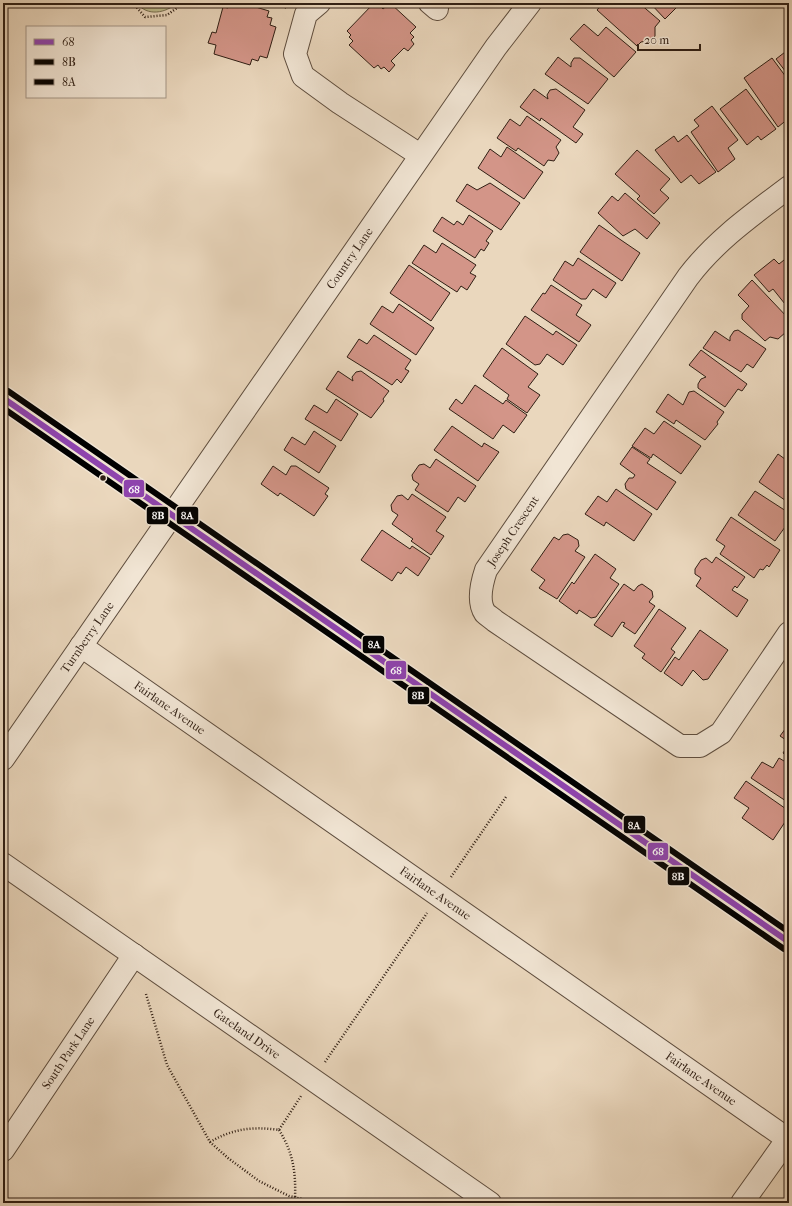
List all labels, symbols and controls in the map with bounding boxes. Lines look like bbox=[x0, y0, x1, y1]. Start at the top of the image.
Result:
legend bbox=[26, 26, 166, 98]
scale bar bbox=[638, 26, 700, 52]
text: 20 m bbox=[644, 33, 669, 47]
text: 68 bbox=[62, 35, 75, 49]
text: 8B bbox=[62, 55, 76, 69]
text: 8A bbox=[62, 75, 76, 89]
street label: Country Lane bbox=[323, 225, 376, 292]
unlabelled marker bbox=[98, 473, 108, 483]
line badge: 68 bbox=[123, 479, 145, 498]
text: 68 bbox=[128, 483, 140, 496]
street label: Joseph Crescent bbox=[484, 492, 542, 570]
line badge: 8B bbox=[146, 506, 169, 525]
line badge: 8A bbox=[176, 506, 199, 525]
text: 8B bbox=[152, 509, 164, 522]
text: 8A bbox=[181, 509, 194, 522]
street label: Turnberry Lane bbox=[58, 599, 117, 676]
line badge: 8A bbox=[362, 635, 385, 654]
text: 8A bbox=[368, 638, 381, 651]
line badge: 68 bbox=[385, 660, 407, 680]
text: 68 bbox=[390, 664, 402, 677]
street label: Fairlane Avenue bbox=[131, 678, 208, 737]
line badge: 8B bbox=[407, 686, 430, 705]
text: 8B bbox=[412, 689, 424, 702]
line badge: 8A bbox=[623, 815, 646, 834]
text: 8A bbox=[628, 819, 641, 832]
line badge: 68 bbox=[647, 842, 669, 861]
text: 68 bbox=[652, 845, 664, 858]
street label: Fairlane Avenue bbox=[397, 864, 474, 923]
line badge: 8B bbox=[667, 866, 690, 886]
text: 8B bbox=[672, 870, 684, 883]
street label: Gateland Drive bbox=[211, 1005, 283, 1062]
street label: South Park Lane bbox=[39, 1014, 98, 1092]
street label: Fairlane Avenue bbox=[663, 1049, 739, 1108]

